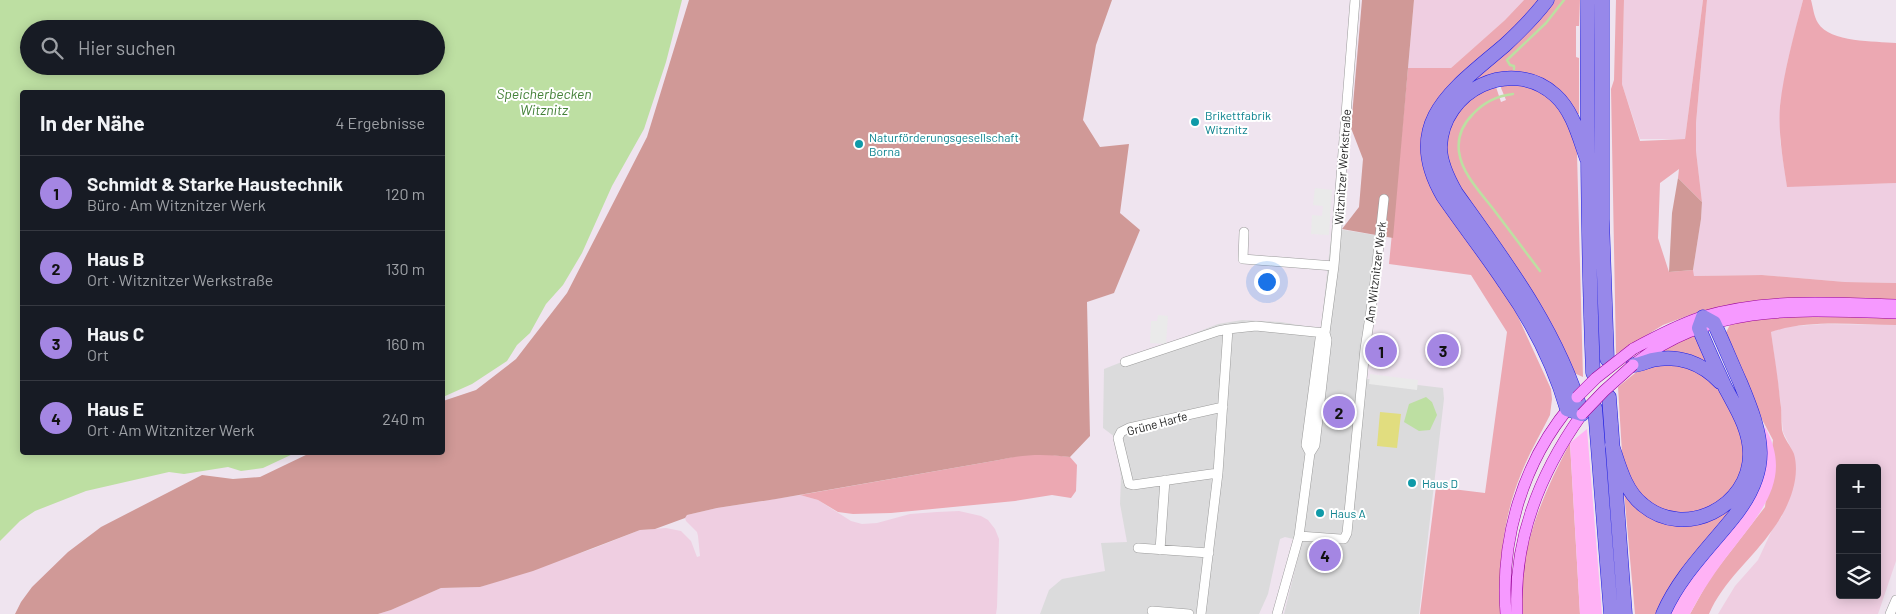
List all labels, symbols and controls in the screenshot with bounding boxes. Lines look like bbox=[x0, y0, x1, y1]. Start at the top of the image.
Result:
search box bbox=[20, 20, 445, 75]
icon: search bbox=[38, 34, 66, 62]
text: Hier suchen bbox=[78, 36, 176, 59]
water label: Speicherbecken Witznitz bbox=[496, 85, 592, 118]
place label: Brikettfabrik Witznitz bbox=[1205, 108, 1271, 136]
street label: Witznitzer Werkstraße bbox=[1331, 109, 1353, 225]
text: In der Nähe bbox=[40, 110, 145, 135]
text: 4 Ergebnisse bbox=[335, 113, 425, 132]
marker: Brikettfabrik Witznitz bbox=[1189, 116, 1201, 128]
place label: Naturförderungsgesellschaft Borna bbox=[869, 130, 1019, 158]
marker: Naturförderungsgesellschaft Borna bbox=[853, 138, 865, 150]
text: Schmidt & Starke Haustechnik bbox=[87, 172, 343, 195]
text: 1 bbox=[53, 184, 59, 203]
text: 120 m bbox=[385, 184, 425, 203]
text: Büro · Am Witznitzer Werk bbox=[87, 195, 266, 214]
street label: Am Witznitzer Werk bbox=[1362, 221, 1388, 323]
text: Haus B bbox=[87, 247, 144, 270]
text: 2 bbox=[52, 259, 60, 278]
text: 130 m bbox=[386, 259, 425, 278]
your location bbox=[1254, 269, 1280, 295]
text: Ort · Witznitzer Werkstraße bbox=[87, 270, 273, 289]
text: Haus C bbox=[87, 322, 144, 345]
pin: 3 bbox=[1427, 331, 1459, 369]
pin: 1 bbox=[1365, 332, 1397, 370]
text: 3 bbox=[52, 334, 60, 353]
text: 160 m bbox=[386, 334, 425, 353]
text: Ort bbox=[87, 345, 109, 364]
pin: 2 bbox=[1323, 393, 1355, 431]
text: Haus E bbox=[87, 397, 144, 420]
street label: Grüne Harfe bbox=[1125, 408, 1189, 438]
text: 4 bbox=[51, 409, 61, 428]
text: 240 m bbox=[382, 409, 425, 428]
text: Ort · Am Witznitzer Werk bbox=[87, 420, 255, 439]
map controls bbox=[1836, 464, 1881, 599]
button: + bbox=[1836, 464, 1881, 509]
place label: Haus D bbox=[1422, 476, 1458, 490]
marker: Haus D bbox=[1406, 477, 1418, 489]
place label: Haus A bbox=[1330, 506, 1366, 520]
marker: Haus A bbox=[1314, 507, 1326, 519]
button: − bbox=[1836, 509, 1881, 554]
pin: 4 bbox=[1309, 536, 1341, 574]
button: layers bbox=[1836, 554, 1881, 599]

